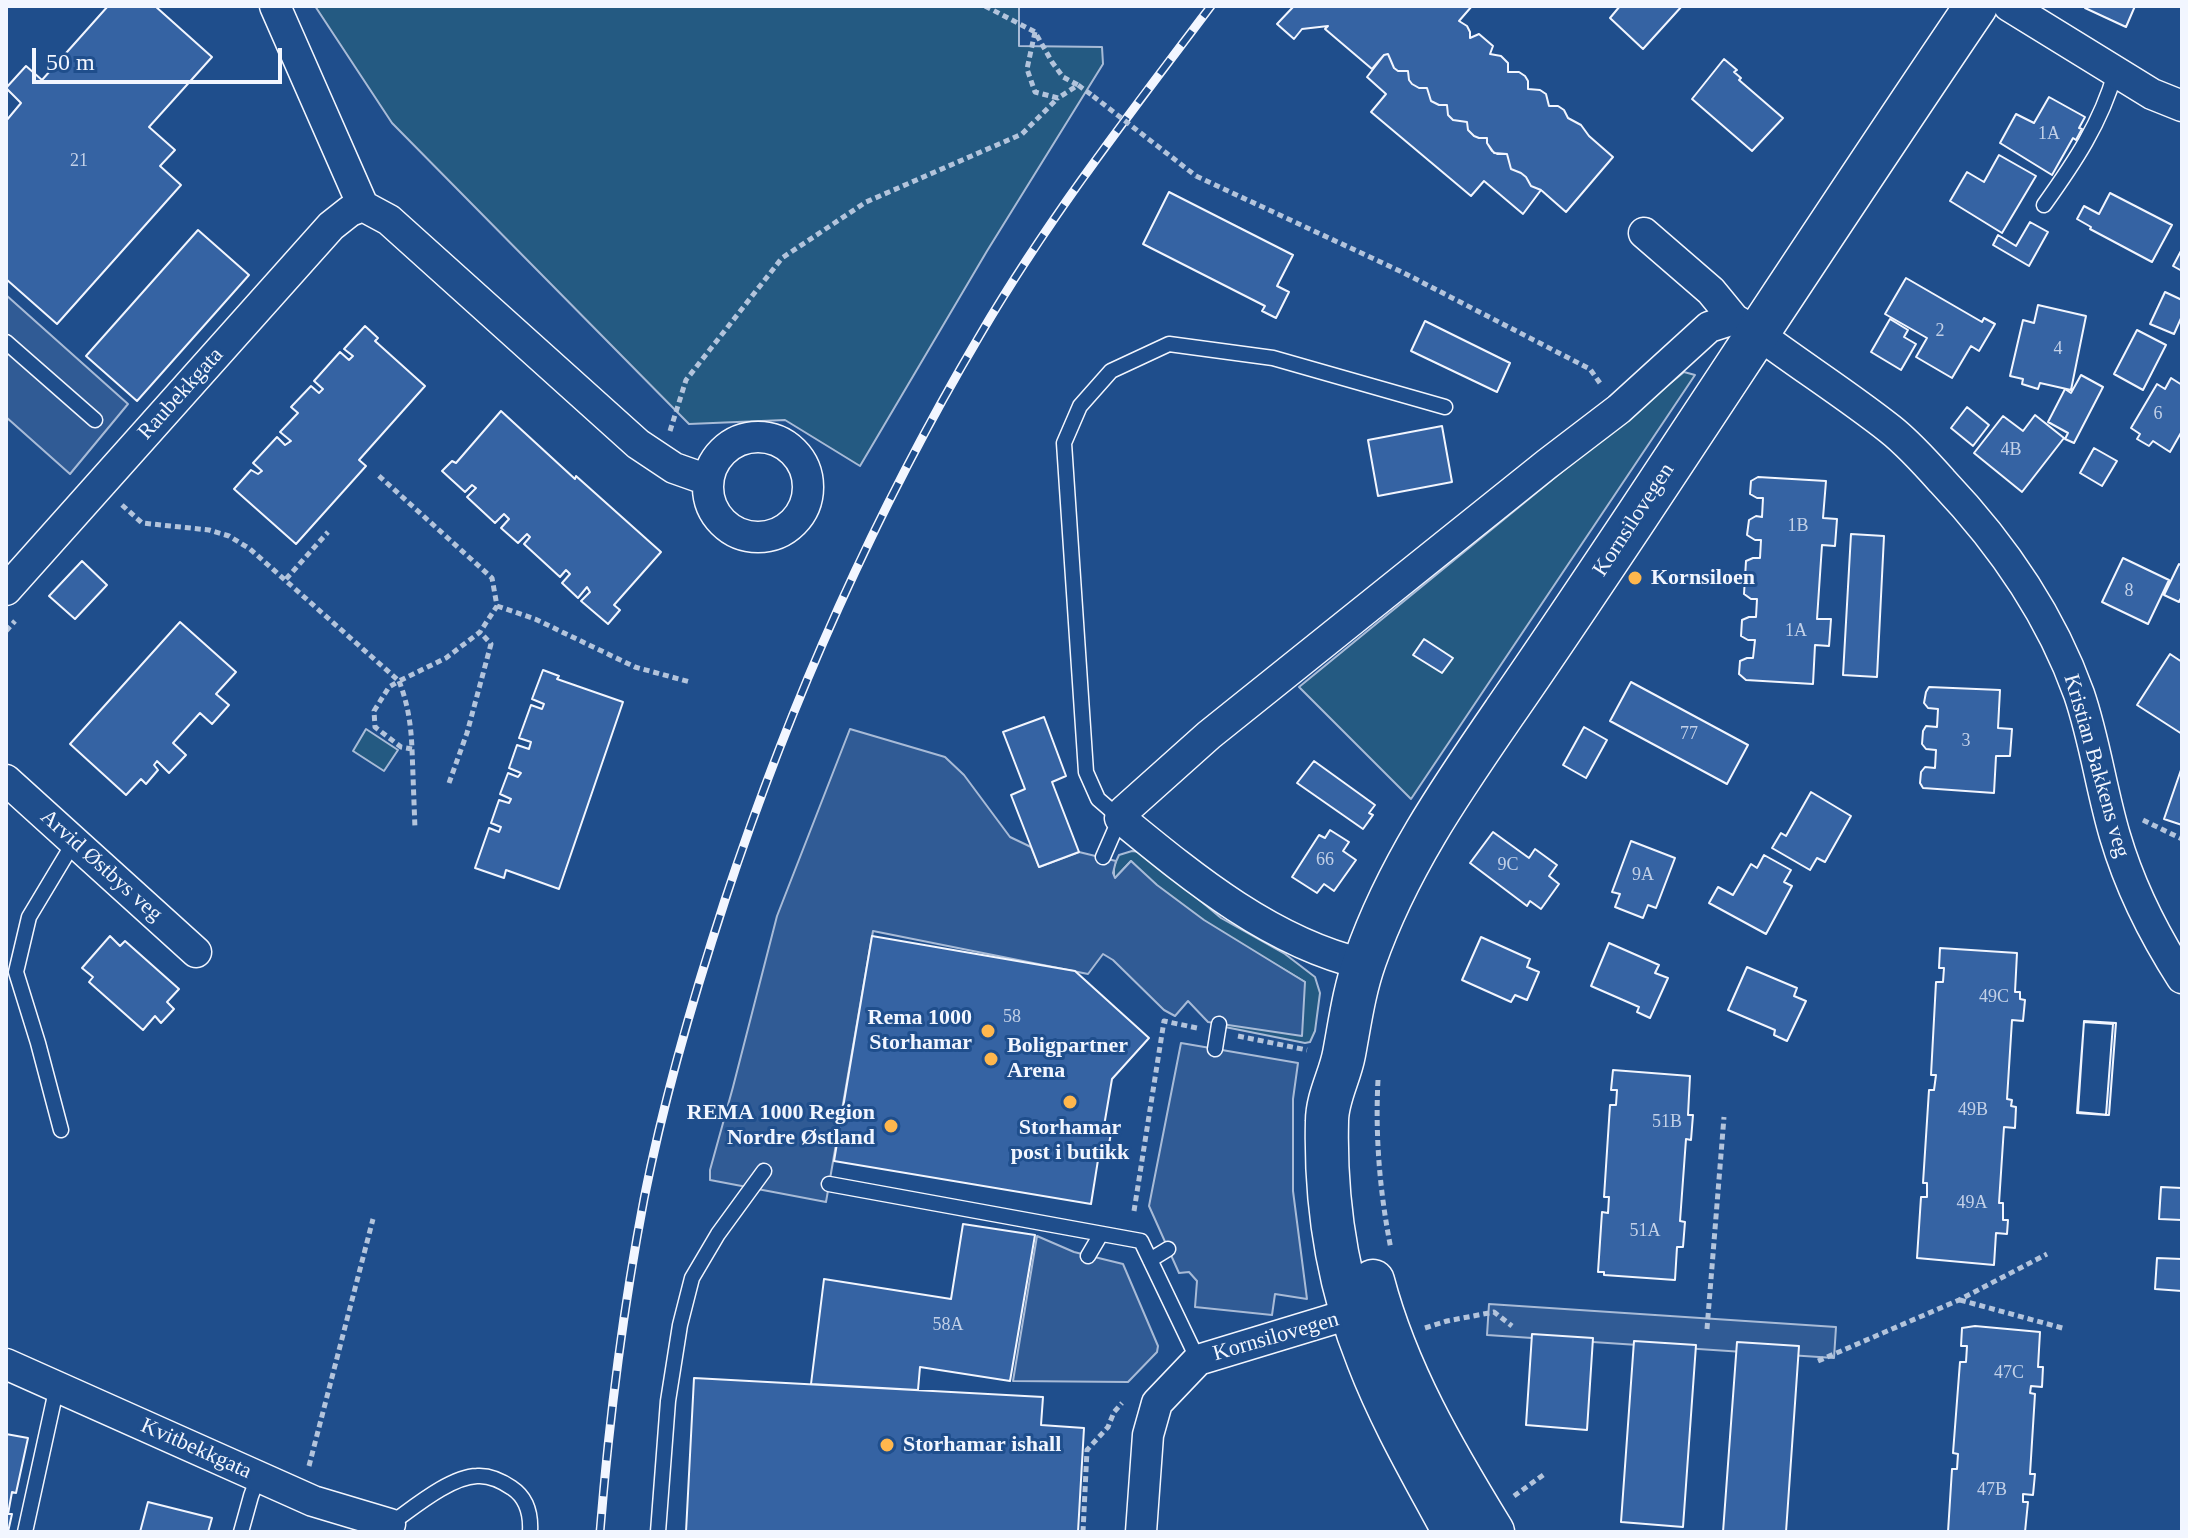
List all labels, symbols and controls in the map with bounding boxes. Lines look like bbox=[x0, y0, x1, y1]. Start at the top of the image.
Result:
scale bar bbox=[36, 32, 286, 82]
text: 50 m bbox=[46, 49, 95, 75]
house number: 1A bbox=[2038, 123, 2060, 145]
house number: 21 bbox=[70, 150, 88, 172]
house number: 2 bbox=[1936, 320, 1944, 342]
house number: 4 bbox=[2054, 338, 2062, 360]
street label: Raubekkgata bbox=[133, 342, 229, 446]
house number: 6 bbox=[2154, 403, 2162, 425]
house number: 4B bbox=[2000, 439, 2022, 461]
street label: Kornsilovegen bbox=[1588, 458, 1680, 582]
house number: 1B bbox=[1787, 515, 1809, 537]
place label: Kornsiloen bbox=[1651, 565, 1755, 591]
marker: Kornsiloen bbox=[1626, 569, 1644, 587]
house number: 8 bbox=[2124, 580, 2134, 602]
house number: 1A bbox=[1785, 620, 1807, 642]
street label: Kristian Bakkens veg bbox=[2057, 671, 2135, 861]
house number: 77 bbox=[1680, 723, 1698, 745]
house number: 3 bbox=[1962, 730, 1970, 752]
street label: Arvid Østbys veg bbox=[34, 804, 168, 928]
house number: 66 bbox=[1316, 849, 1334, 871]
house number: 9C bbox=[1497, 854, 1519, 876]
house number: 9A bbox=[1632, 864, 1654, 886]
house number: 49C bbox=[1979, 986, 2009, 1008]
place label: Rema 1000 Storhamar bbox=[868, 1005, 972, 1056]
house number: 58 bbox=[1003, 1006, 1021, 1028]
marker: Rema 1000 Storhamar bbox=[979, 1022, 997, 1040]
place label: Boligpartner Arena bbox=[1007, 1033, 1128, 1084]
marker: Boligpartner Arena bbox=[982, 1050, 1000, 1068]
marker: Storhamar post i butikk bbox=[1061, 1093, 1079, 1111]
house number: 49B bbox=[1958, 1099, 1988, 1121]
place label: REMA 1000 Region Nordre Østland bbox=[687, 1100, 875, 1152]
house number: 51B bbox=[1652, 1111, 1682, 1133]
place label: Storhamar post i butikk bbox=[1011, 1115, 1129, 1166]
marker: REMA 1000 Region Nordre Østland bbox=[882, 1117, 900, 1135]
house number: 49A bbox=[1957, 1192, 1987, 1214]
house number: 51A bbox=[1630, 1220, 1660, 1242]
street label: Kornsilovegen bbox=[1210, 1306, 1342, 1368]
house number: 58A bbox=[933, 1314, 963, 1336]
house number: 47C bbox=[1994, 1362, 2024, 1384]
street label: Kvitbekkgata bbox=[136, 1413, 256, 1485]
place label: Storhamar ishall bbox=[903, 1432, 1061, 1458]
marker: Storhamar ishall bbox=[878, 1436, 896, 1454]
house number: 47B bbox=[1977, 1479, 2007, 1501]

